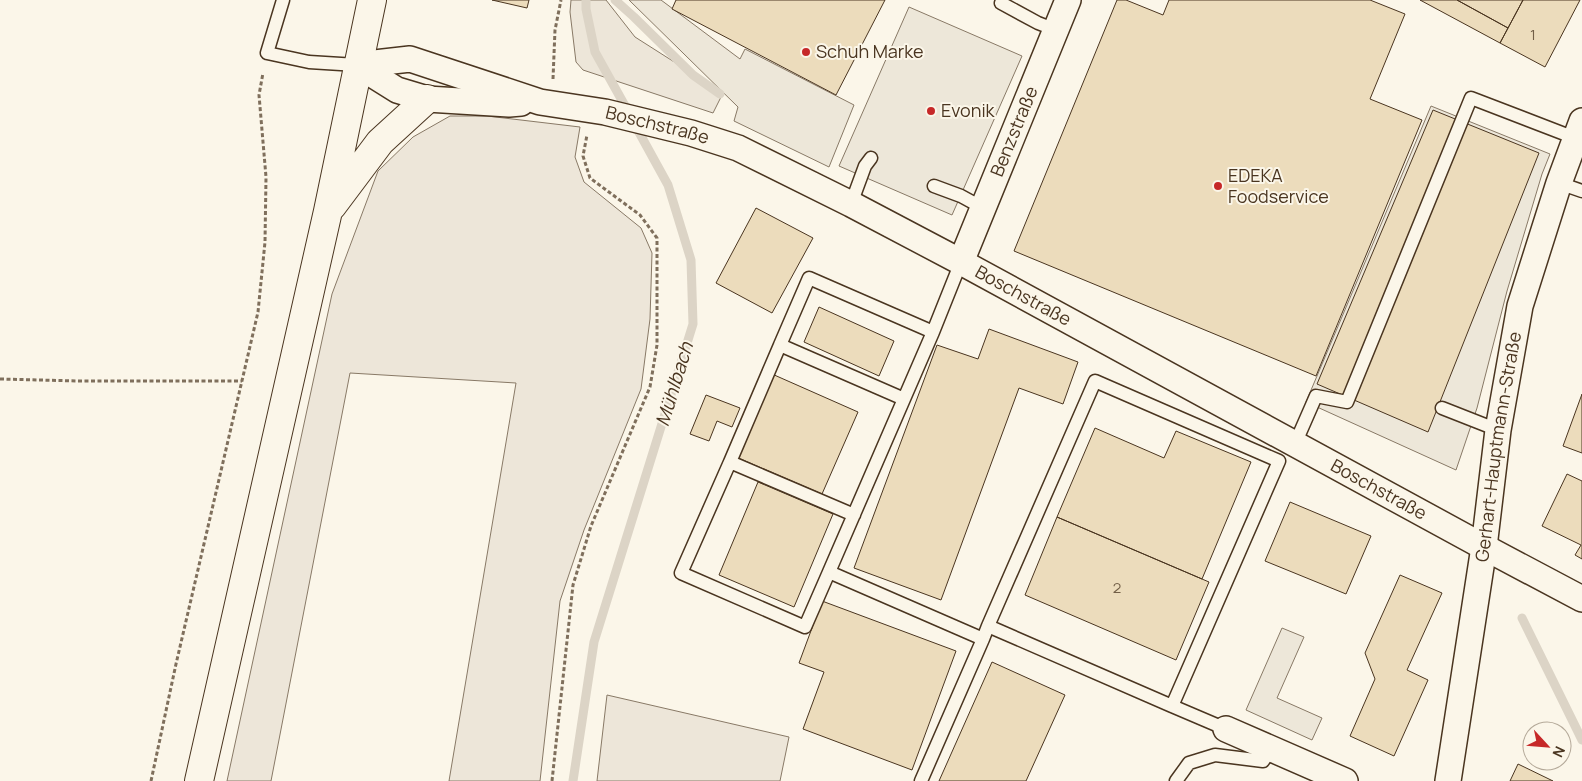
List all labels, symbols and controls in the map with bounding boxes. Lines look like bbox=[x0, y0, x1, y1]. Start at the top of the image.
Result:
house number: 1 bbox=[1530, 24, 1536, 45]
place label: Schuh Marke bbox=[816, 39, 924, 63]
marker: Schuh Marke bbox=[800, 46, 812, 58]
street label: Benzstraße bbox=[984, 82, 1043, 180]
place label: Evonik bbox=[941, 98, 996, 122]
street label: Boschstraße bbox=[603, 100, 712, 149]
marker: Evonik bbox=[925, 105, 937, 117]
place label: EDEKA Foodservice bbox=[1228, 163, 1329, 208]
marker: EDEKA Foodservice bbox=[1212, 180, 1224, 192]
street label: Boschstraße bbox=[971, 259, 1076, 331]
street label: Gerhart-Hauptmann-Straße bbox=[1469, 330, 1526, 564]
water label: Mühlbach bbox=[649, 338, 699, 429]
street label: Boschstraße bbox=[1327, 453, 1431, 525]
house number: 2 bbox=[1113, 577, 1121, 598]
north arrow bbox=[1522, 721, 1572, 771]
text: N bbox=[1548, 743, 1570, 761]

